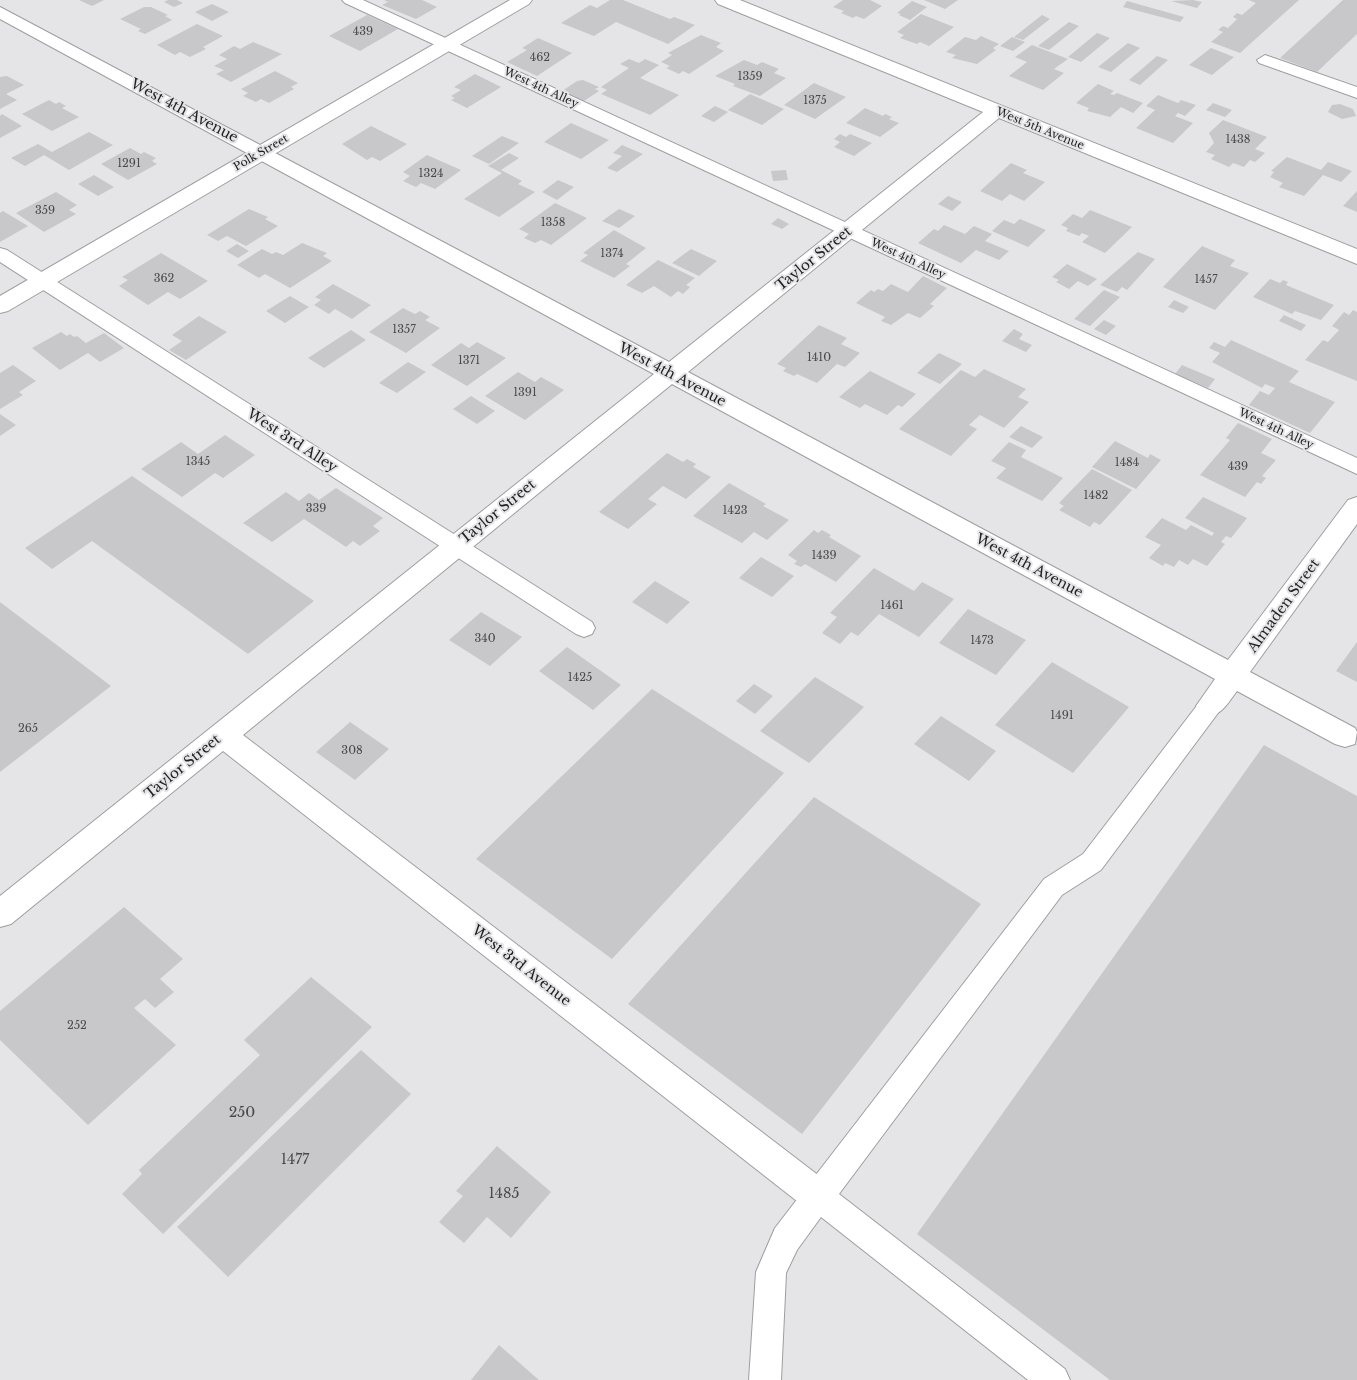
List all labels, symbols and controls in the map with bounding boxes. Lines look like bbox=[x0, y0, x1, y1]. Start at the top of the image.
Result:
house number: 439 bbox=[353, 25, 373, 39]
house number: 462 bbox=[530, 51, 550, 65]
street label: West 4th Alley bbox=[502, 65, 580, 111]
house number: 1359 bbox=[737, 70, 763, 84]
street label: West 4th Avenue bbox=[127, 76, 241, 146]
house number: 1375 bbox=[803, 94, 827, 108]
street label: West 5th Avenue bbox=[994, 105, 1086, 153]
street label: Polk Street bbox=[231, 132, 291, 174]
house number: 1438 bbox=[1226, 133, 1250, 147]
house number: 1291 bbox=[117, 157, 141, 171]
house number: 1324 bbox=[419, 167, 443, 181]
house number: 359 bbox=[35, 204, 55, 218]
house number: 1358 bbox=[541, 216, 565, 230]
street label: Taylor Street bbox=[773, 223, 855, 295]
street label: West 4th Alley bbox=[869, 236, 947, 282]
house number: 1374 bbox=[600, 247, 624, 261]
house number: 362 bbox=[154, 272, 174, 286]
house number: 1457 bbox=[1194, 273, 1218, 287]
house number: 1357 bbox=[392, 323, 416, 337]
street label: West 4th Avenue bbox=[615, 340, 729, 410]
house number: 1410 bbox=[807, 351, 831, 365]
house number: 1371 bbox=[458, 354, 480, 368]
house number: 1391 bbox=[513, 386, 537, 400]
street label: West 3rd Alley bbox=[244, 406, 340, 476]
street label: West 4th Alley bbox=[1237, 406, 1315, 452]
house number: 1345 bbox=[186, 455, 210, 469]
house number: 1484 bbox=[1115, 456, 1139, 470]
house number: 439 bbox=[1228, 460, 1248, 474]
street label: Taylor Street bbox=[457, 476, 539, 548]
house number: 1482 bbox=[1084, 489, 1108, 503]
house number: 339 bbox=[306, 502, 326, 516]
house number: 1423 bbox=[723, 504, 747, 518]
street label: West 4th Avenue bbox=[972, 531, 1086, 601]
house number: 1439 bbox=[811, 549, 837, 563]
street label: Almaden Street bbox=[1244, 556, 1324, 656]
house number: 1461 bbox=[880, 599, 904, 613]
house number: 340 bbox=[474, 632, 496, 646]
house number: 1473 bbox=[970, 634, 994, 648]
house number: 1425 bbox=[568, 671, 592, 685]
house number: 1491 bbox=[1050, 709, 1074, 723]
house number: 265 bbox=[18, 722, 38, 736]
street label: Taylor Street bbox=[142, 731, 224, 803]
house number: 308 bbox=[341, 744, 363, 758]
street label: West 3rd Avenue bbox=[468, 922, 574, 1010]
house number: 252 bbox=[67, 1019, 87, 1033]
house number: 250 bbox=[229, 1105, 255, 1121]
house number: 1477 bbox=[281, 1152, 309, 1168]
house number: 1485 bbox=[489, 1186, 519, 1202]

